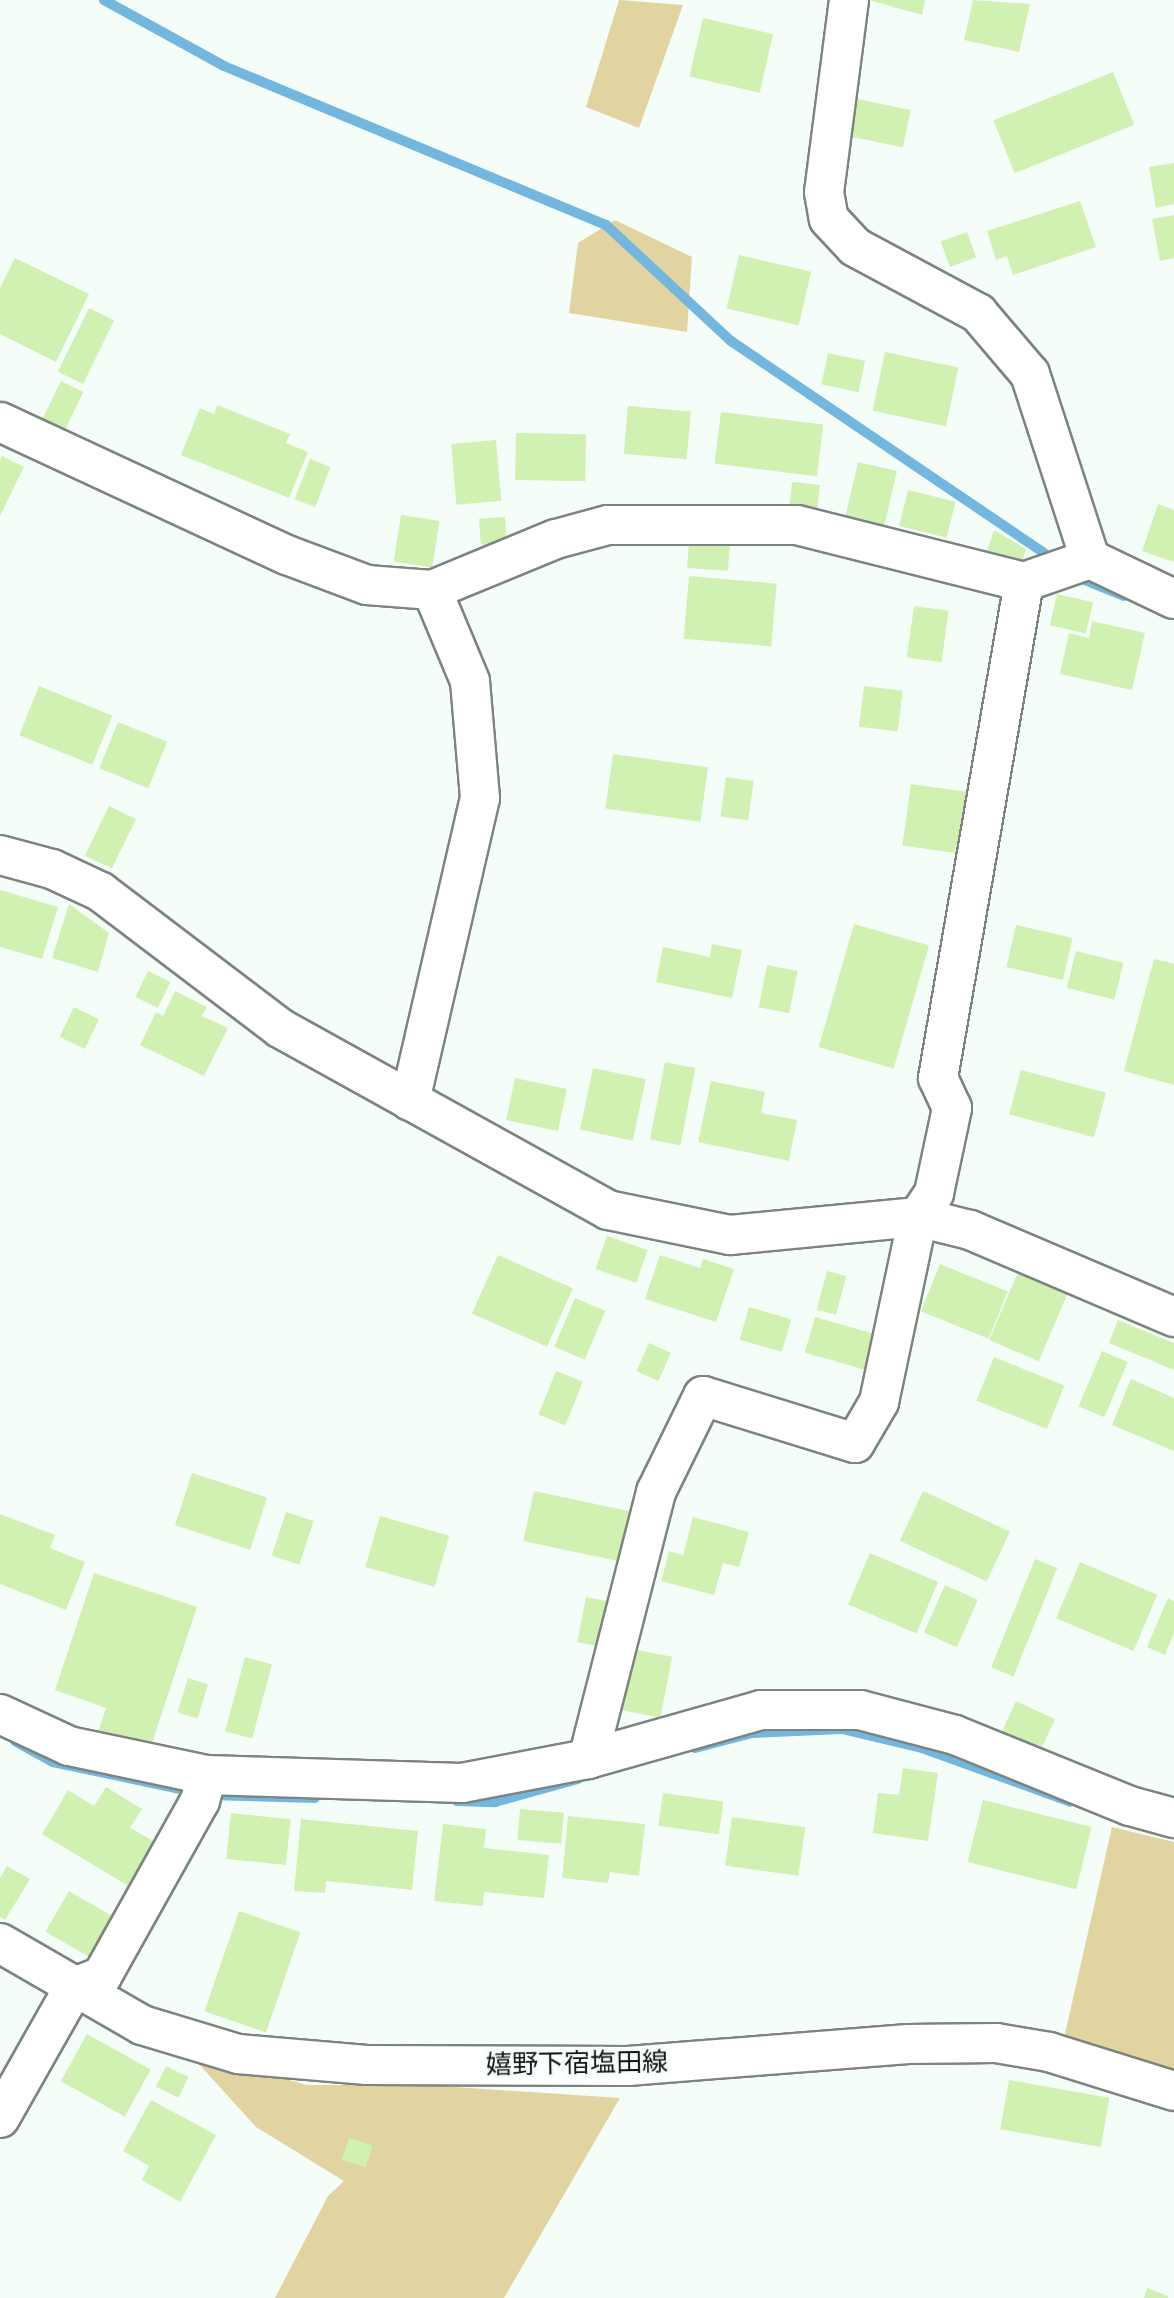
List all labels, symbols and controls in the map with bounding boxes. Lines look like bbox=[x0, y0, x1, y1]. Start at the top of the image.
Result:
street label: 嬉野下宿塩田線 bbox=[486, 2046, 668, 2080]

